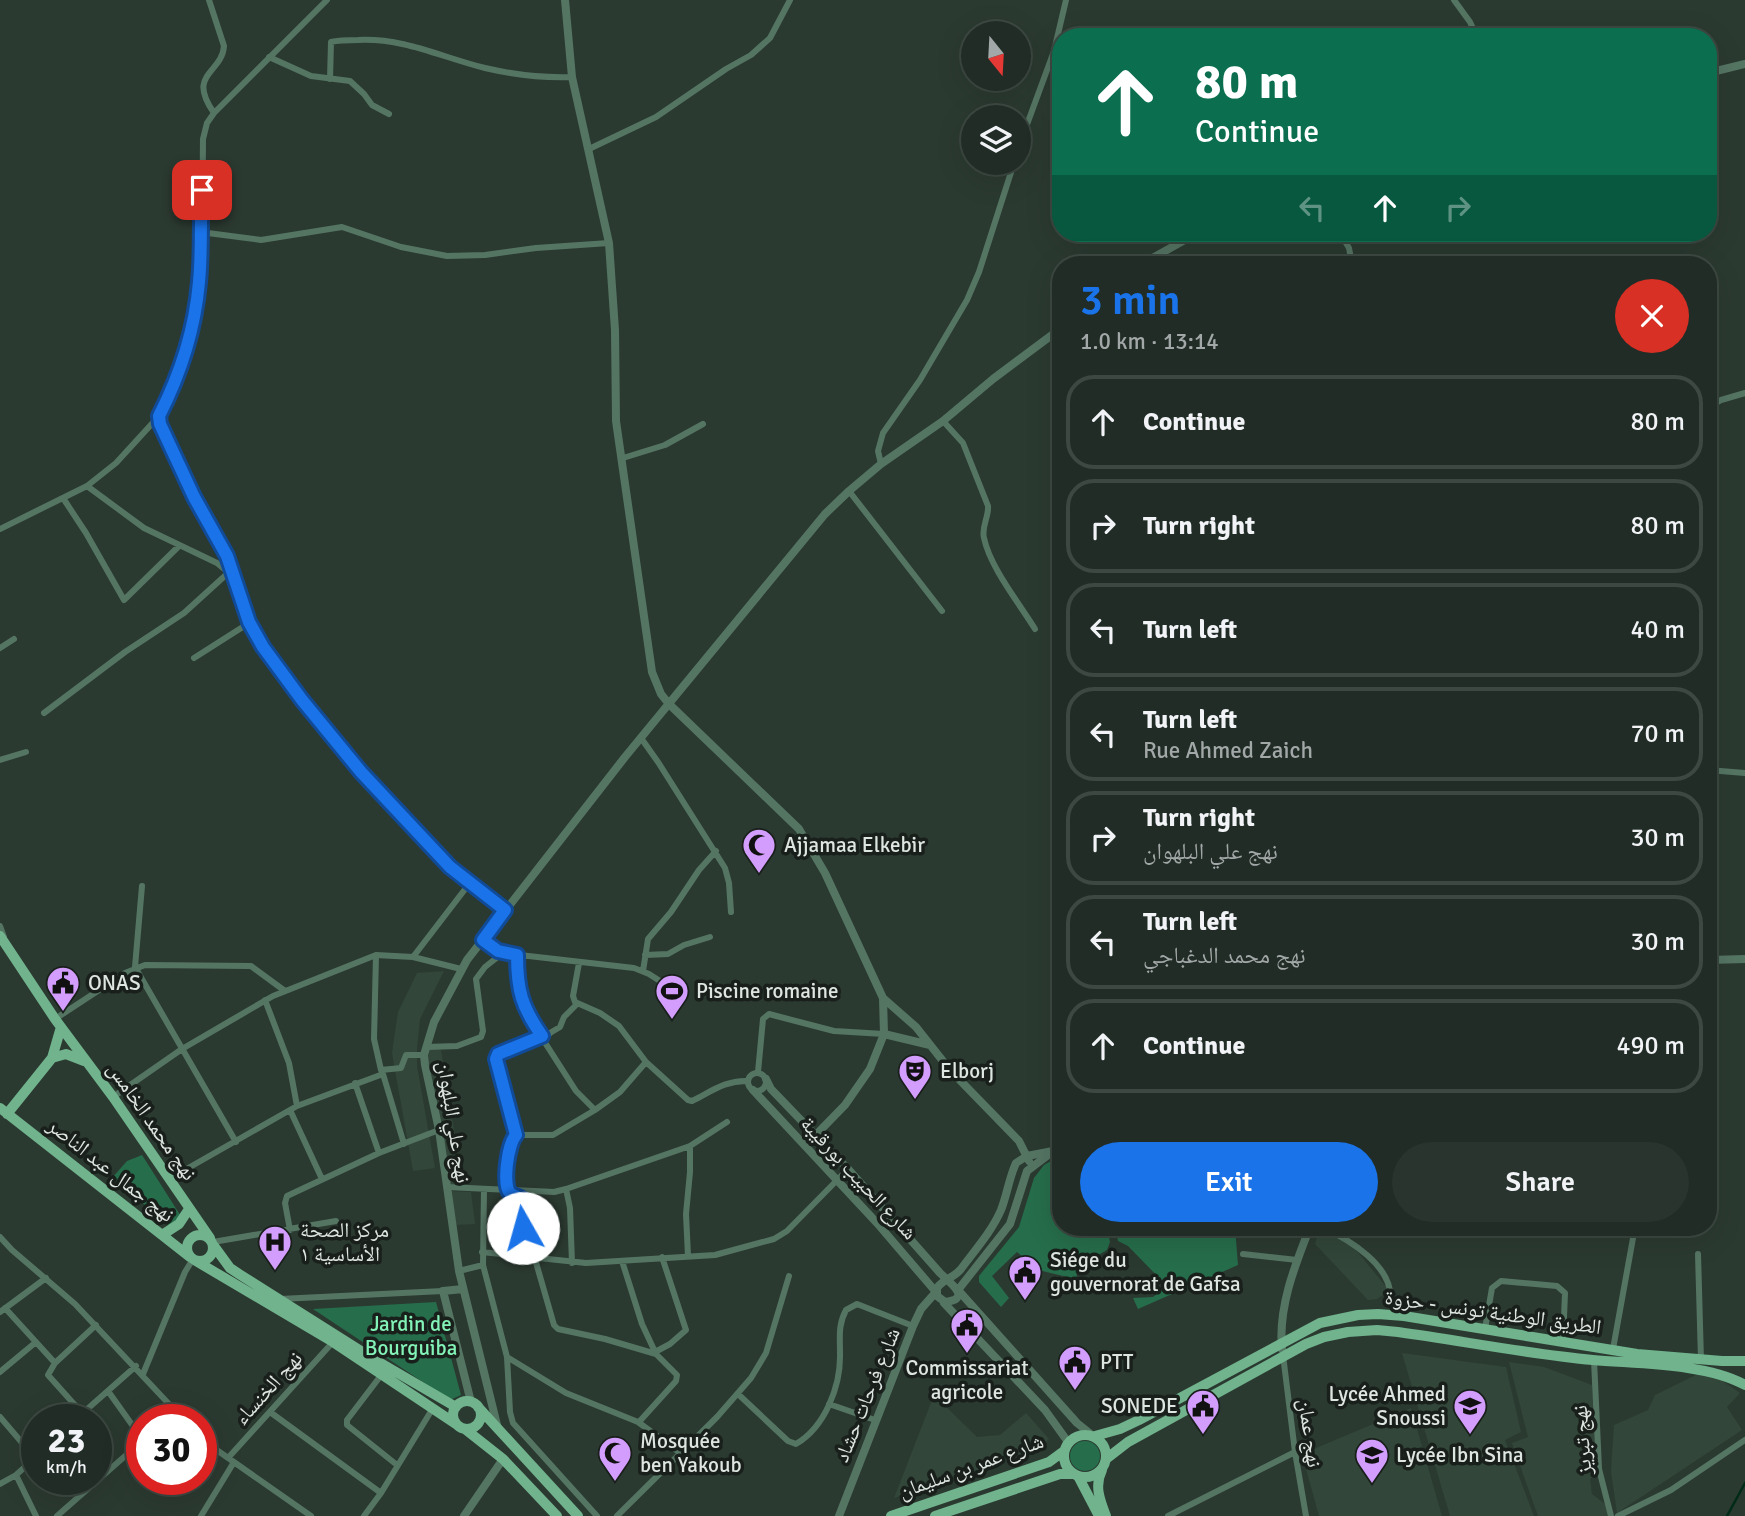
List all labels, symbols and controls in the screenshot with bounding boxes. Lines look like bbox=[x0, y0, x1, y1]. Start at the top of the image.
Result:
north arrow bbox=[961, 21, 1031, 91]
map controls bbox=[961, 21, 1031, 175]
text: 80 m bbox=[1195, 52, 1298, 112]
icon: ahead bbox=[1080, 56, 1171, 147]
button: layers bbox=[961, 105, 1031, 175]
text: Continue bbox=[1195, 112, 1319, 151]
pin bbox=[172, 160, 232, 220]
icon: arrive bbox=[183, 171, 221, 209]
icon: left bbox=[1293, 189, 1331, 227]
icon: ahead bbox=[1366, 189, 1404, 227]
icon: right bbox=[1439, 189, 1477, 227]
text: 3 min bbox=[1080, 275, 1181, 326]
button: close bbox=[1615, 279, 1689, 353]
text: 1.0 km · 13:14 bbox=[1080, 327, 1219, 356]
icon: ahead bbox=[1084, 403, 1122, 441]
text: Continue bbox=[1143, 406, 1245, 438]
text: 80 m bbox=[1630, 406, 1685, 438]
icon: right bbox=[1084, 507, 1122, 545]
text: Turn right bbox=[1143, 510, 1255, 542]
text: 80 m bbox=[1630, 510, 1685, 542]
icon: left bbox=[1084, 611, 1122, 649]
text: Turn left bbox=[1143, 614, 1237, 646]
text: 40 m bbox=[1630, 614, 1685, 646]
text: Turn left bbox=[1143, 704, 1237, 736]
icon: left bbox=[1084, 715, 1122, 753]
text: 70 m bbox=[1630, 718, 1685, 750]
text: Rue Ahmed Zaich bbox=[1143, 736, 1313, 765]
text: Turn right bbox=[1143, 802, 1255, 834]
icon: right bbox=[1084, 819, 1122, 857]
text: 30 m bbox=[1630, 822, 1685, 854]
mosque icon: Ajjamaa Elkebir bbox=[740, 826, 778, 875]
place label: Ajjamaa Elkebir bbox=[784, 832, 925, 858]
text: نهج علي البلهوان bbox=[1143, 837, 1278, 866]
text: Turn left bbox=[1143, 906, 1237, 938]
icon: left bbox=[1084, 923, 1122, 961]
text: 30 m bbox=[1630, 926, 1685, 958]
text: نهج محمد الدغباجي bbox=[1143, 941, 1306, 970]
public building icon: ONAS bbox=[44, 964, 82, 1013]
place label: ONAS bbox=[88, 970, 141, 996]
sports icon: Piscine romaine bbox=[653, 972, 691, 1021]
place label: Piscine romaine bbox=[696, 978, 839, 1004]
icon: ahead bbox=[1084, 1027, 1122, 1065]
text: Continue bbox=[1143, 1030, 1245, 1062]
text: 490 m bbox=[1616, 1030, 1685, 1062]
theatre icon: Elborj bbox=[896, 1052, 934, 1101]
street label: نهج محمد الخامس bbox=[102, 1057, 202, 1185]
place label: Elborj bbox=[940, 1058, 994, 1084]
street label: نهج علي البلهوان bbox=[428, 1059, 476, 1185]
street label: شارع الحبيب بورقيبة bbox=[795, 1111, 923, 1245]
street label: نهج جمال عبد الناصر bbox=[42, 1112, 180, 1228]
button: Exit bbox=[1080, 1142, 1378, 1222]
button: Share bbox=[1392, 1142, 1689, 1222]
position arrow bbox=[486, 1191, 560, 1265]
place label: مركز الصحة الأساسية ١ bbox=[300, 1217, 389, 1267]
hospital icon: مركز الصحة الأساسية ١ bbox=[256, 1223, 294, 1272]
place label: Siége du gouvernorat de Gafsa bbox=[1050, 1247, 1241, 1297]
public building icon: Siége du gouvernorat de Gafsa bbox=[1006, 1253, 1044, 1302]
street label: الطريق الوطنية تونس - حزوة bbox=[1383, 1284, 1603, 1340]
public building icon: Commissariat agricole bbox=[948, 1306, 986, 1355]
park label: Jardin de Bourguiba bbox=[365, 1311, 457, 1361]
street label: شارع فرحات حشاد bbox=[828, 1324, 906, 1466]
public building icon: PTT bbox=[1056, 1343, 1094, 1392]
street label: نهج الخنساء bbox=[228, 1346, 308, 1430]
place label: PTT bbox=[1100, 1349, 1134, 1375]
place label: Commissariat agricole bbox=[905, 1355, 1029, 1405]
place label: Lycée Ahmed Snoussi bbox=[1328, 1381, 1446, 1431]
public building icon: SONEDE bbox=[1184, 1387, 1222, 1436]
school or university icon: Lycée Ahmed Snoussi bbox=[1451, 1387, 1489, 1436]
place label: SONEDE bbox=[1101, 1393, 1178, 1419]
street label: نهج عمان bbox=[1292, 1397, 1328, 1469]
speed limit sign: 30 bbox=[126, 1404, 217, 1495]
street label: نهج تبريز bbox=[1567, 1404, 1597, 1477]
text: 23 bbox=[48, 1419, 85, 1462]
place label: Mosquée ben Yakoub bbox=[640, 1428, 742, 1478]
street label: شارع عمر بن سليمان bbox=[895, 1428, 1047, 1504]
mosque icon: Mosquée ben Yakoub bbox=[596, 1434, 634, 1483]
school or university icon: Lycée Ibn Sina bbox=[1353, 1436, 1391, 1485]
place label: Lycée Ibn Sina bbox=[1396, 1442, 1524, 1468]
text: km/h bbox=[46, 1456, 87, 1478]

